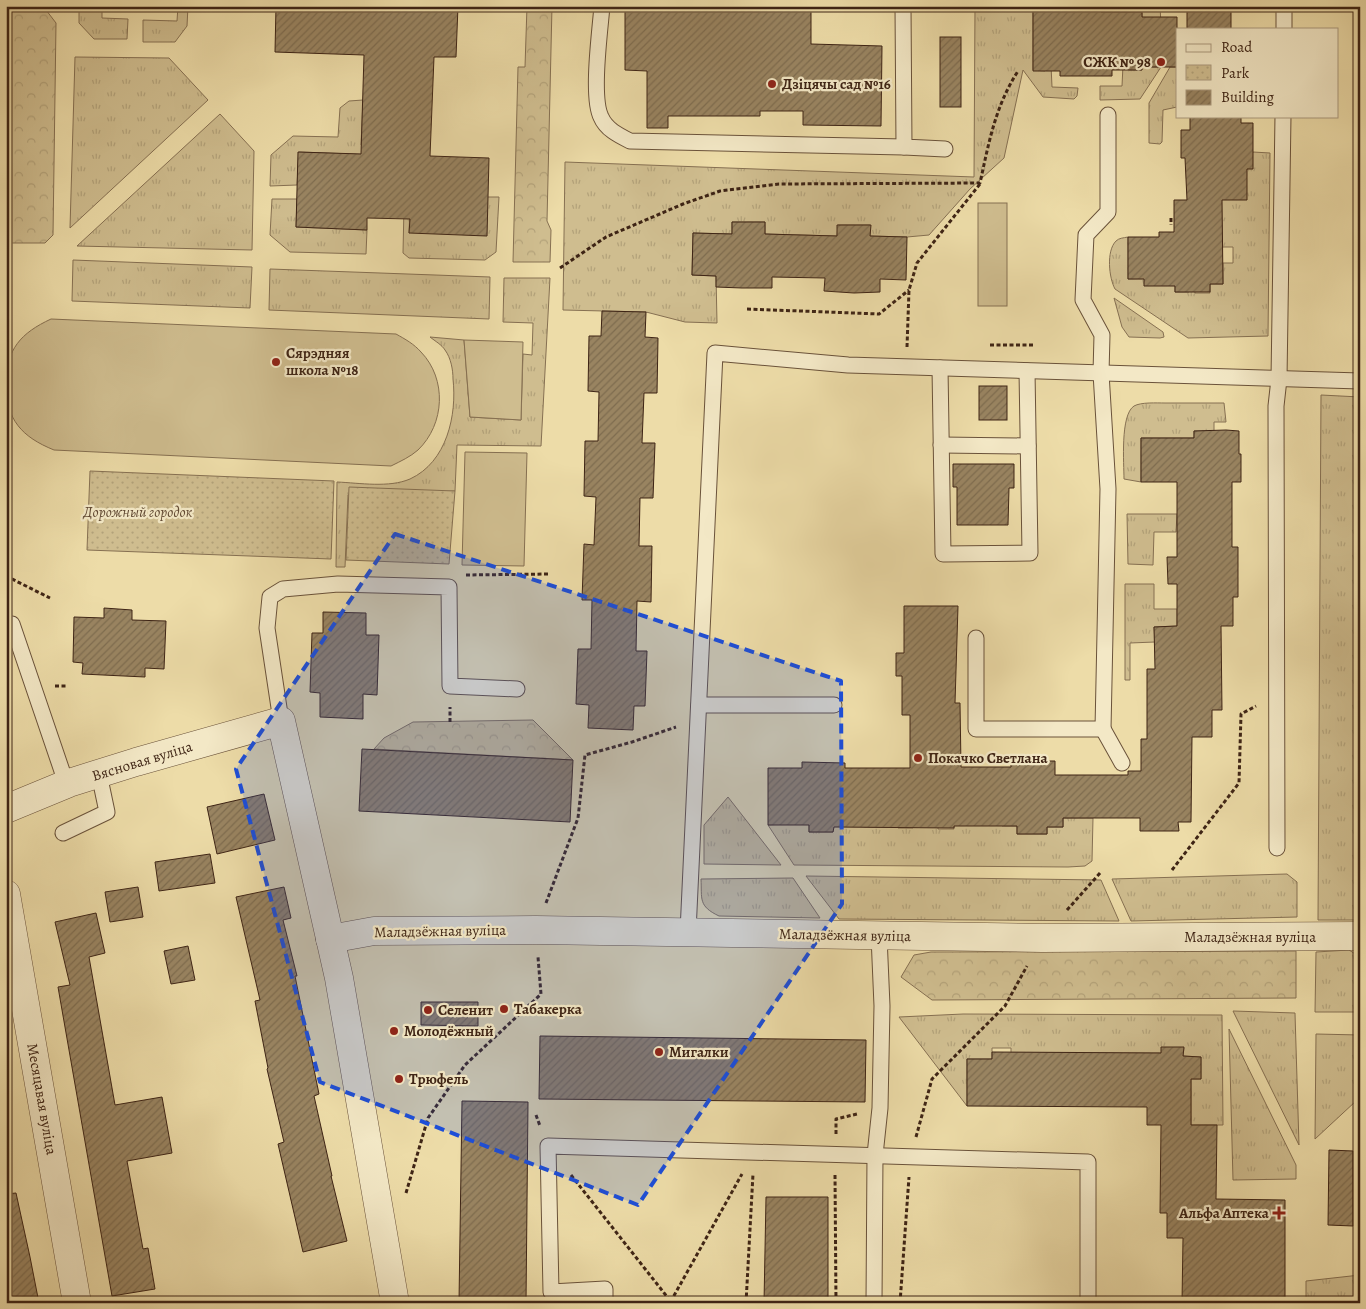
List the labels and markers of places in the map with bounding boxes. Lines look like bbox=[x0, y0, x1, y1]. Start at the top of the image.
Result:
place label: СЖК № 98 bbox=[1083, 52, 1151, 72]
marker: СЖК № 98 bbox=[1155, 56, 1167, 68]
place label: Дзіцячы сад №16 bbox=[782, 74, 891, 94]
marker: Дзіцячы сад №16 bbox=[766, 78, 778, 90]
place label: Сярэдняя школа №18 bbox=[286, 343, 359, 380]
marker: Сярэдняя школа №18 bbox=[270, 356, 282, 368]
place label: Покачко Светлана bbox=[928, 748, 1049, 768]
marker: Покачко Светлана bbox=[912, 752, 924, 764]
place label: Табакерка bbox=[514, 999, 583, 1019]
place label: Селенит bbox=[438, 1000, 493, 1020]
marker: Табакерка bbox=[498, 1003, 510, 1015]
marker: Селенит bbox=[422, 1004, 434, 1016]
place label: Молодёжный bbox=[404, 1021, 494, 1041]
marker: Молодёжный bbox=[388, 1025, 400, 1037]
place label: Мигалки bbox=[669, 1042, 729, 1062]
marker: Мигалки bbox=[653, 1046, 665, 1058]
place label: Трюфель bbox=[409, 1069, 468, 1089]
marker: Трюфель bbox=[393, 1073, 405, 1085]
place label: Альфа Аптека bbox=[1178, 1203, 1270, 1223]
marker: Альфа Аптека bbox=[1273, 1207, 1285, 1219]

